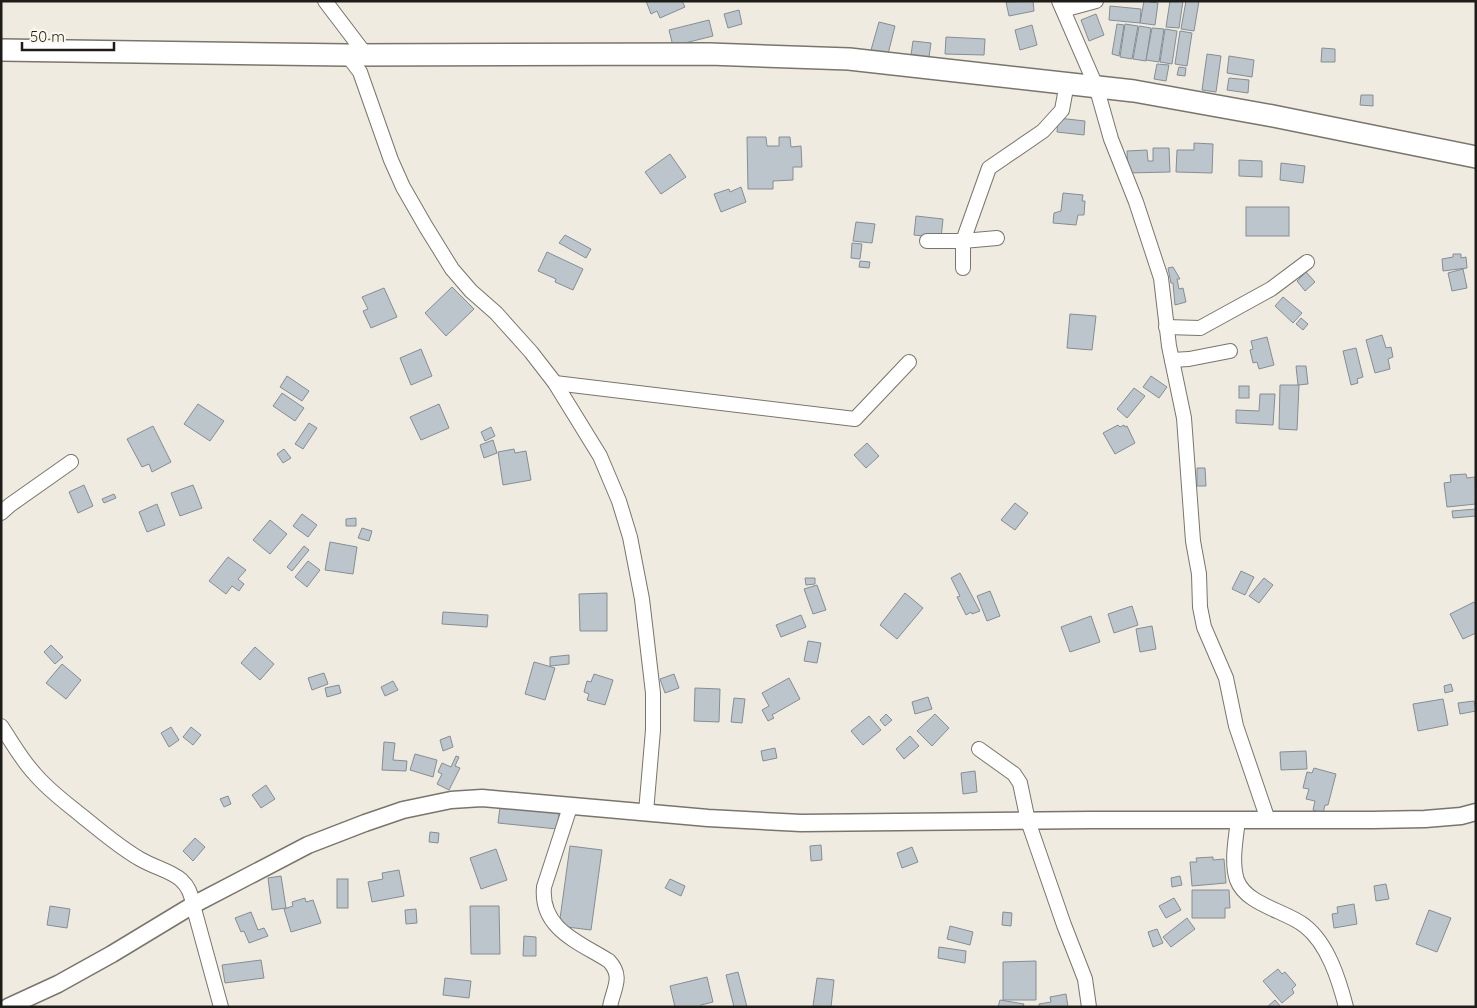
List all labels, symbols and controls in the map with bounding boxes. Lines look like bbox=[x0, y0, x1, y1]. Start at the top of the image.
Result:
scale bar bbox=[22, 20, 115, 52]
text: 50 m bbox=[30, 27, 65, 46]

